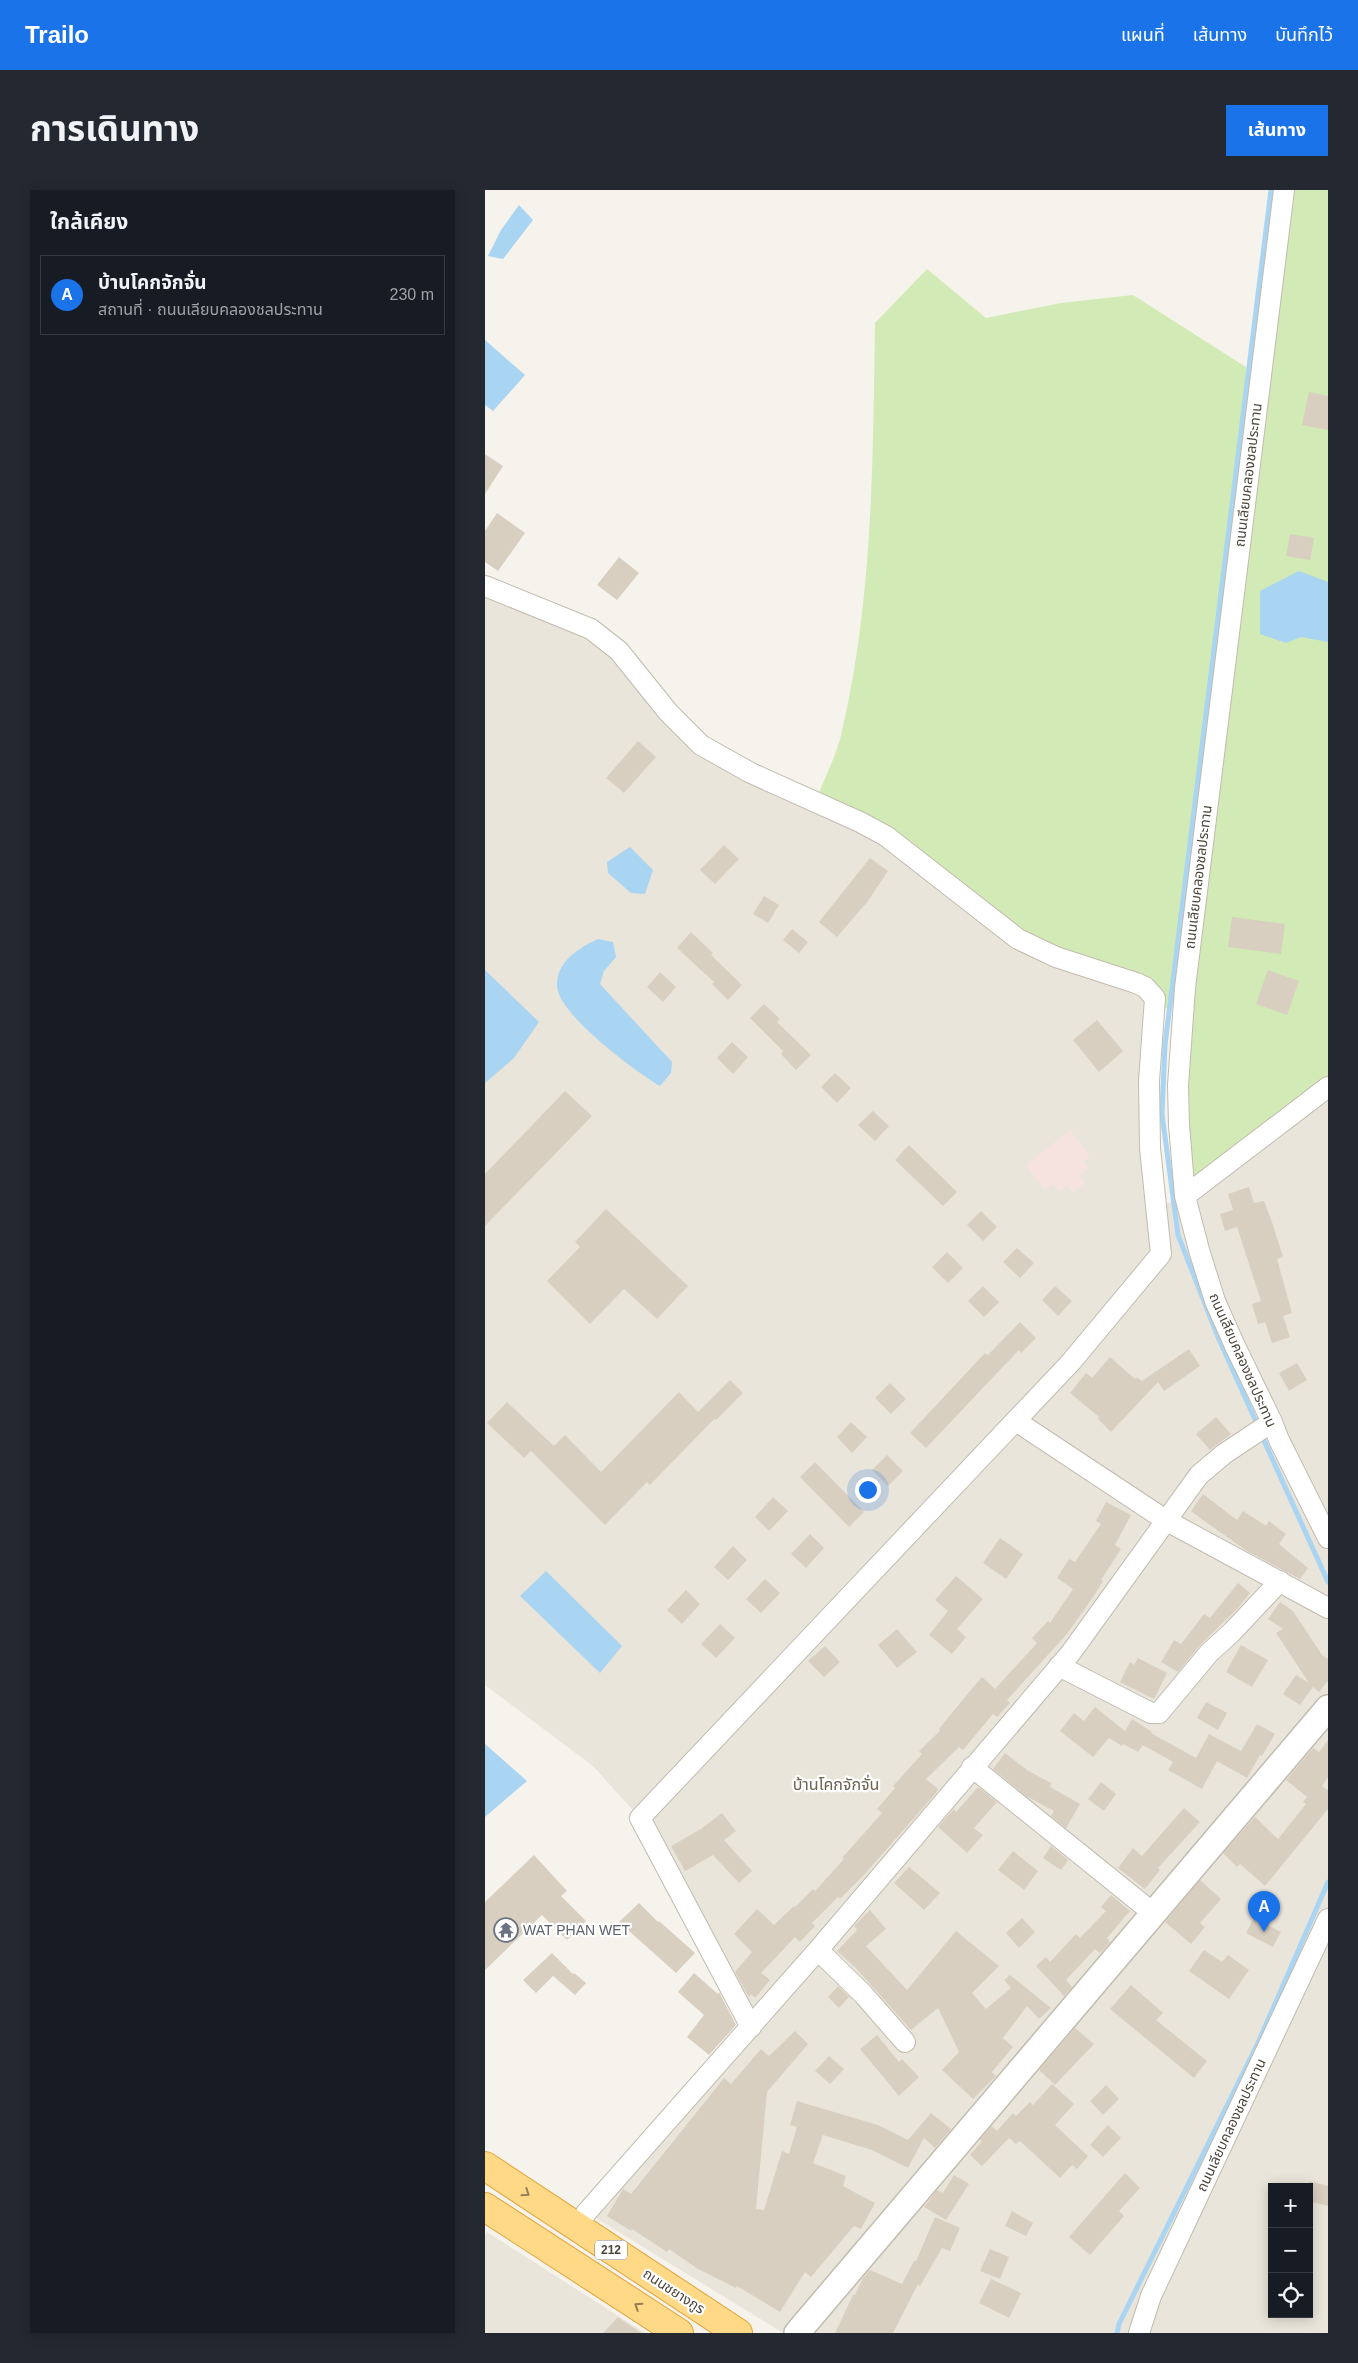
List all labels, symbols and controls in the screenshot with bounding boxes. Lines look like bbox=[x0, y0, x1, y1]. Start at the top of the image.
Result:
text: Trailo bbox=[25, 21, 89, 48]
text: แผนที่ bbox=[1121, 25, 1165, 45]
text: เส้นทาง bbox=[1193, 25, 1247, 45]
text: บันทึกไว้ bbox=[1275, 25, 1333, 45]
button: เส้นทาง bbox=[1226, 105, 1328, 156]
text: การเดินทาง bbox=[30, 109, 199, 148]
text: ใกล้เคียง bbox=[50, 210, 128, 233]
text: บ้านโคกจักจั่น bbox=[98, 272, 207, 293]
text: A bbox=[61, 286, 73, 303]
text: 230 m bbox=[390, 286, 434, 303]
text: สถานที่ · ถนนเลียบคลองชลประทาน bbox=[98, 301, 323, 318]
street label: ถนนเลียบคลองชลประทาน bbox=[1231, 402, 1265, 548]
street label: ถนนเลียบคลองชลประทาน bbox=[1181, 804, 1215, 950]
street label: ถนนเลียบคลองชลประทาน bbox=[1206, 1291, 1280, 1429]
your location bbox=[855, 1477, 881, 1503]
district label: บ้านโคกจักจั่น bbox=[793, 1774, 879, 1793]
pin: A bbox=[1248, 1891, 1280, 1932]
temple icon: WAT PHAN WET bbox=[493, 1917, 519, 1943]
place label: WAT PHAN WET bbox=[523, 1922, 631, 1938]
street label: ถนนเลียบคลองชลประทาน bbox=[1193, 2056, 1269, 2194]
map controls bbox=[1268, 2183, 1313, 2318]
button: + bbox=[1268, 2183, 1313, 2228]
one-way arrow bbox=[520, 2187, 529, 2196]
button: − bbox=[1268, 2228, 1313, 2273]
road number: 212 bbox=[595, 2240, 627, 2260]
street label: ถนนชยางกูร bbox=[640, 2265, 708, 2318]
button: locate bbox=[1268, 2273, 1313, 2318]
one-way arrow bbox=[635, 2303, 644, 2313]

